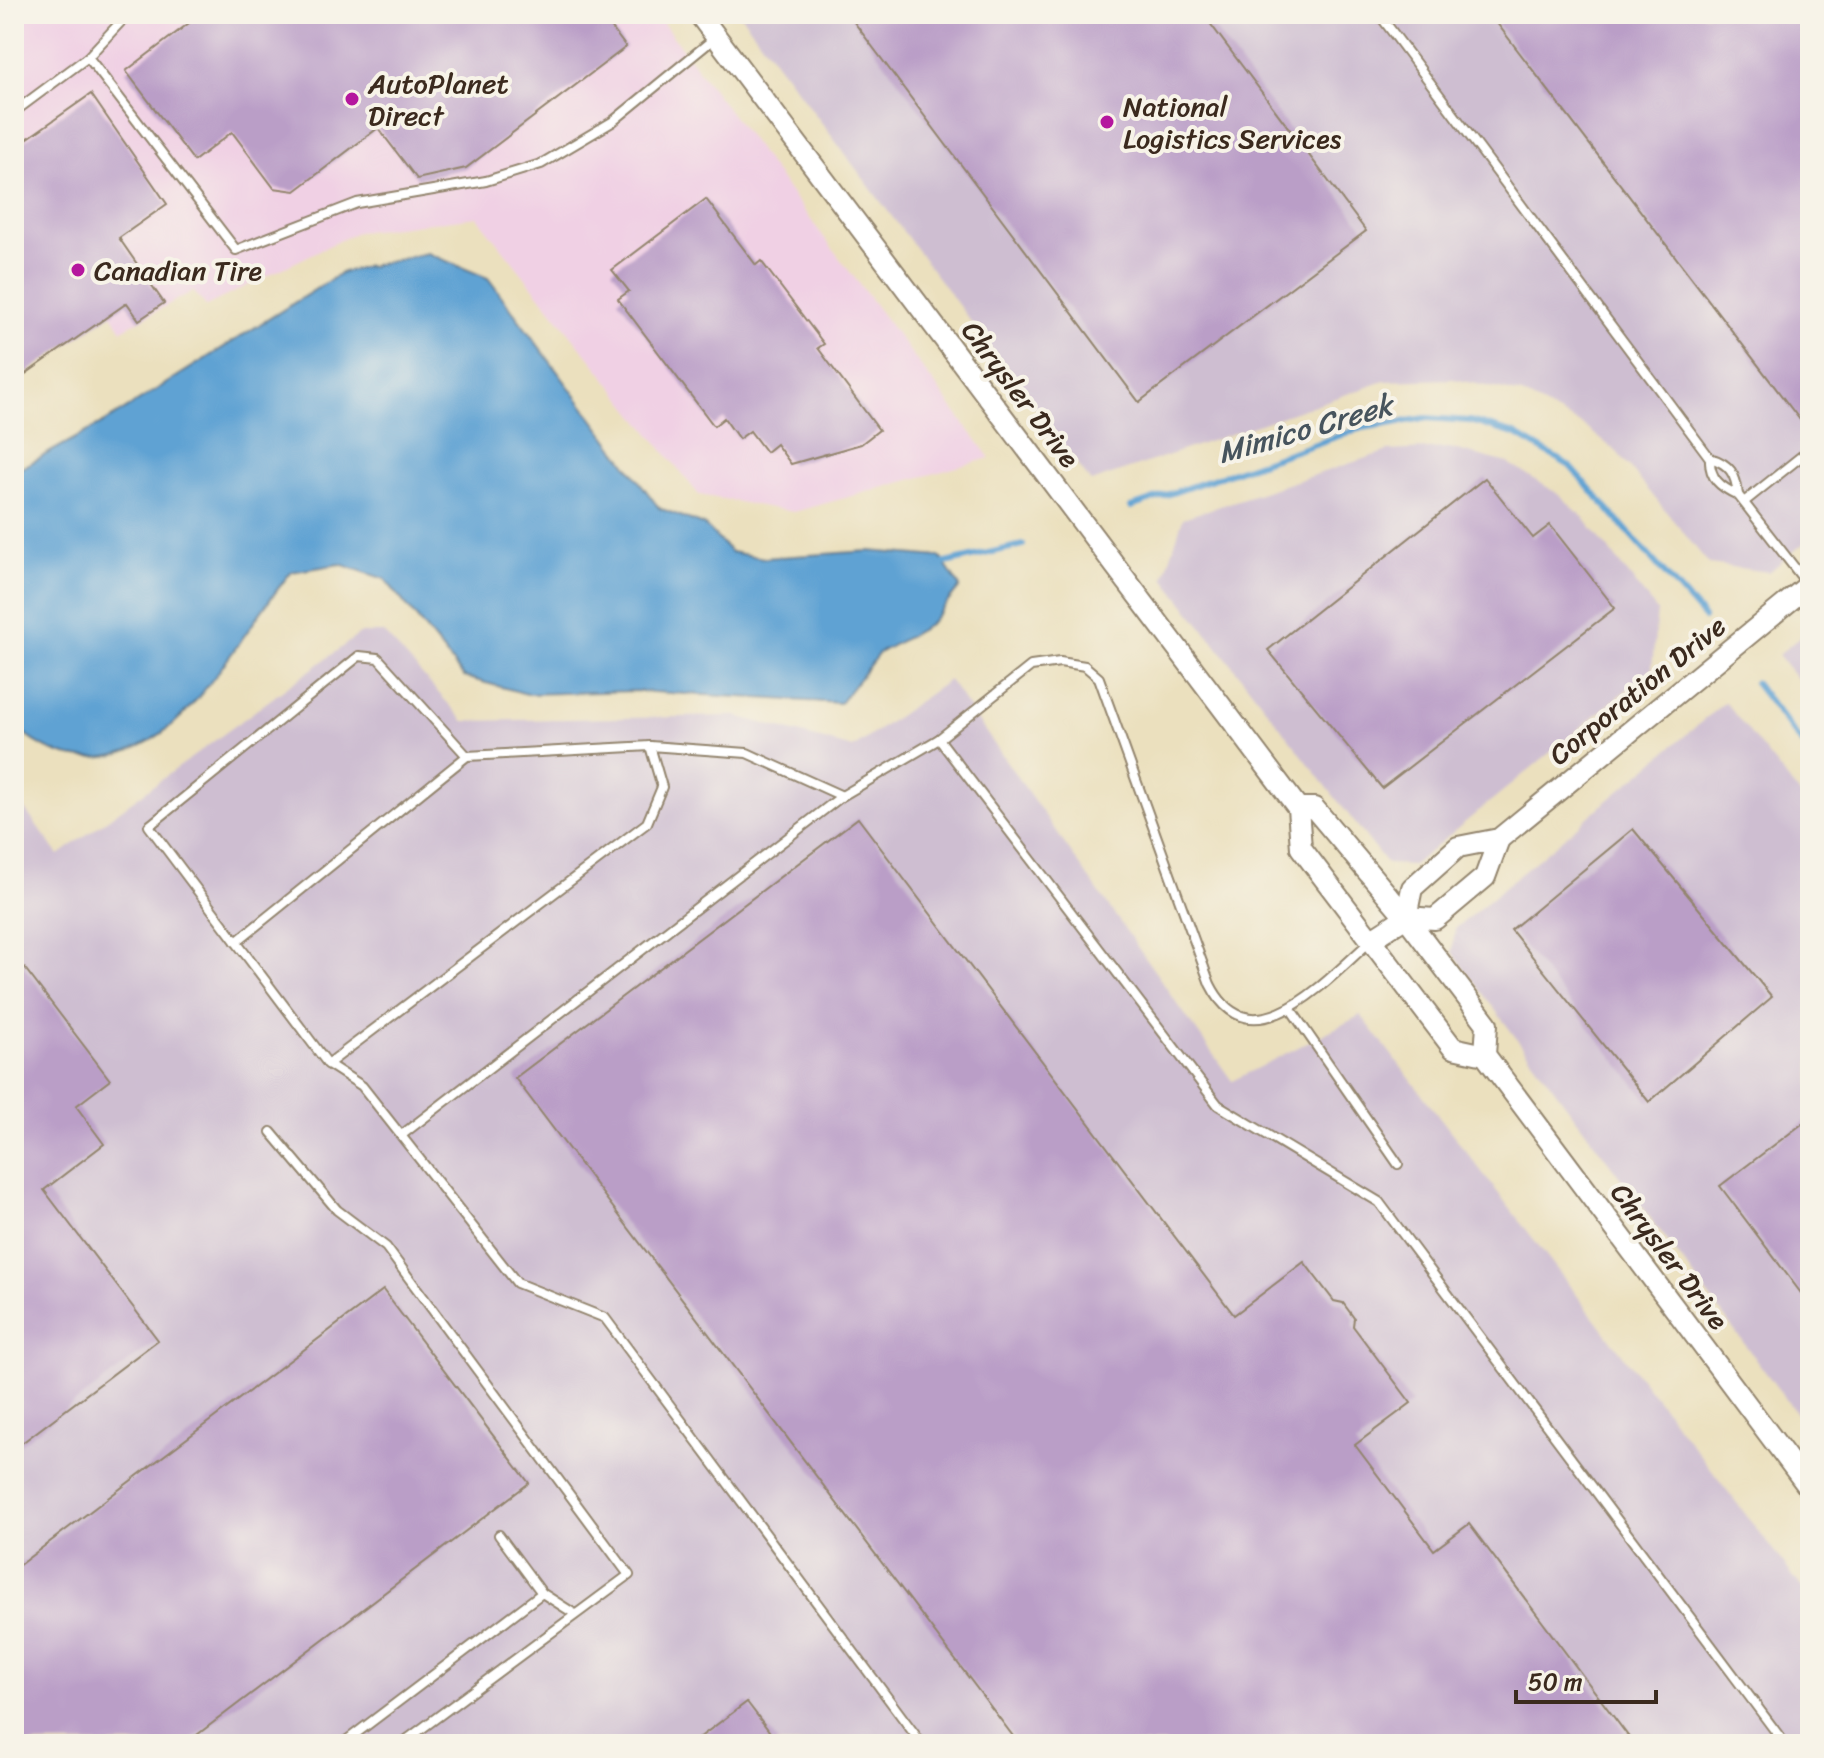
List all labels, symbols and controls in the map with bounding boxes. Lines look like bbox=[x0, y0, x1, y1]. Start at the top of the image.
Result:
place label: AutoPlanet Direct bbox=[367, 59, 509, 140]
place label: National Logistics Services bbox=[1123, 82, 1342, 163]
marker: AutoPlanet Direct bbox=[343, 90, 361, 108]
marker: National Logistics Services bbox=[1098, 113, 1116, 131]
place label: Canadian Tire bbox=[94, 246, 262, 295]
marker: Canadian Tire bbox=[69, 261, 87, 279]
street label: Chrysler Drive bbox=[949, 310, 1093, 479]
water label: Mimico Creek bbox=[1211, 377, 1403, 480]
street label: Corporation Drive bbox=[1537, 603, 1737, 778]
street label: Chrysler Drive bbox=[1598, 1172, 1742, 1341]
scale bar bbox=[1516, 1654, 1656, 1704]
text: 50 m bbox=[1528, 1661, 1583, 1703]

